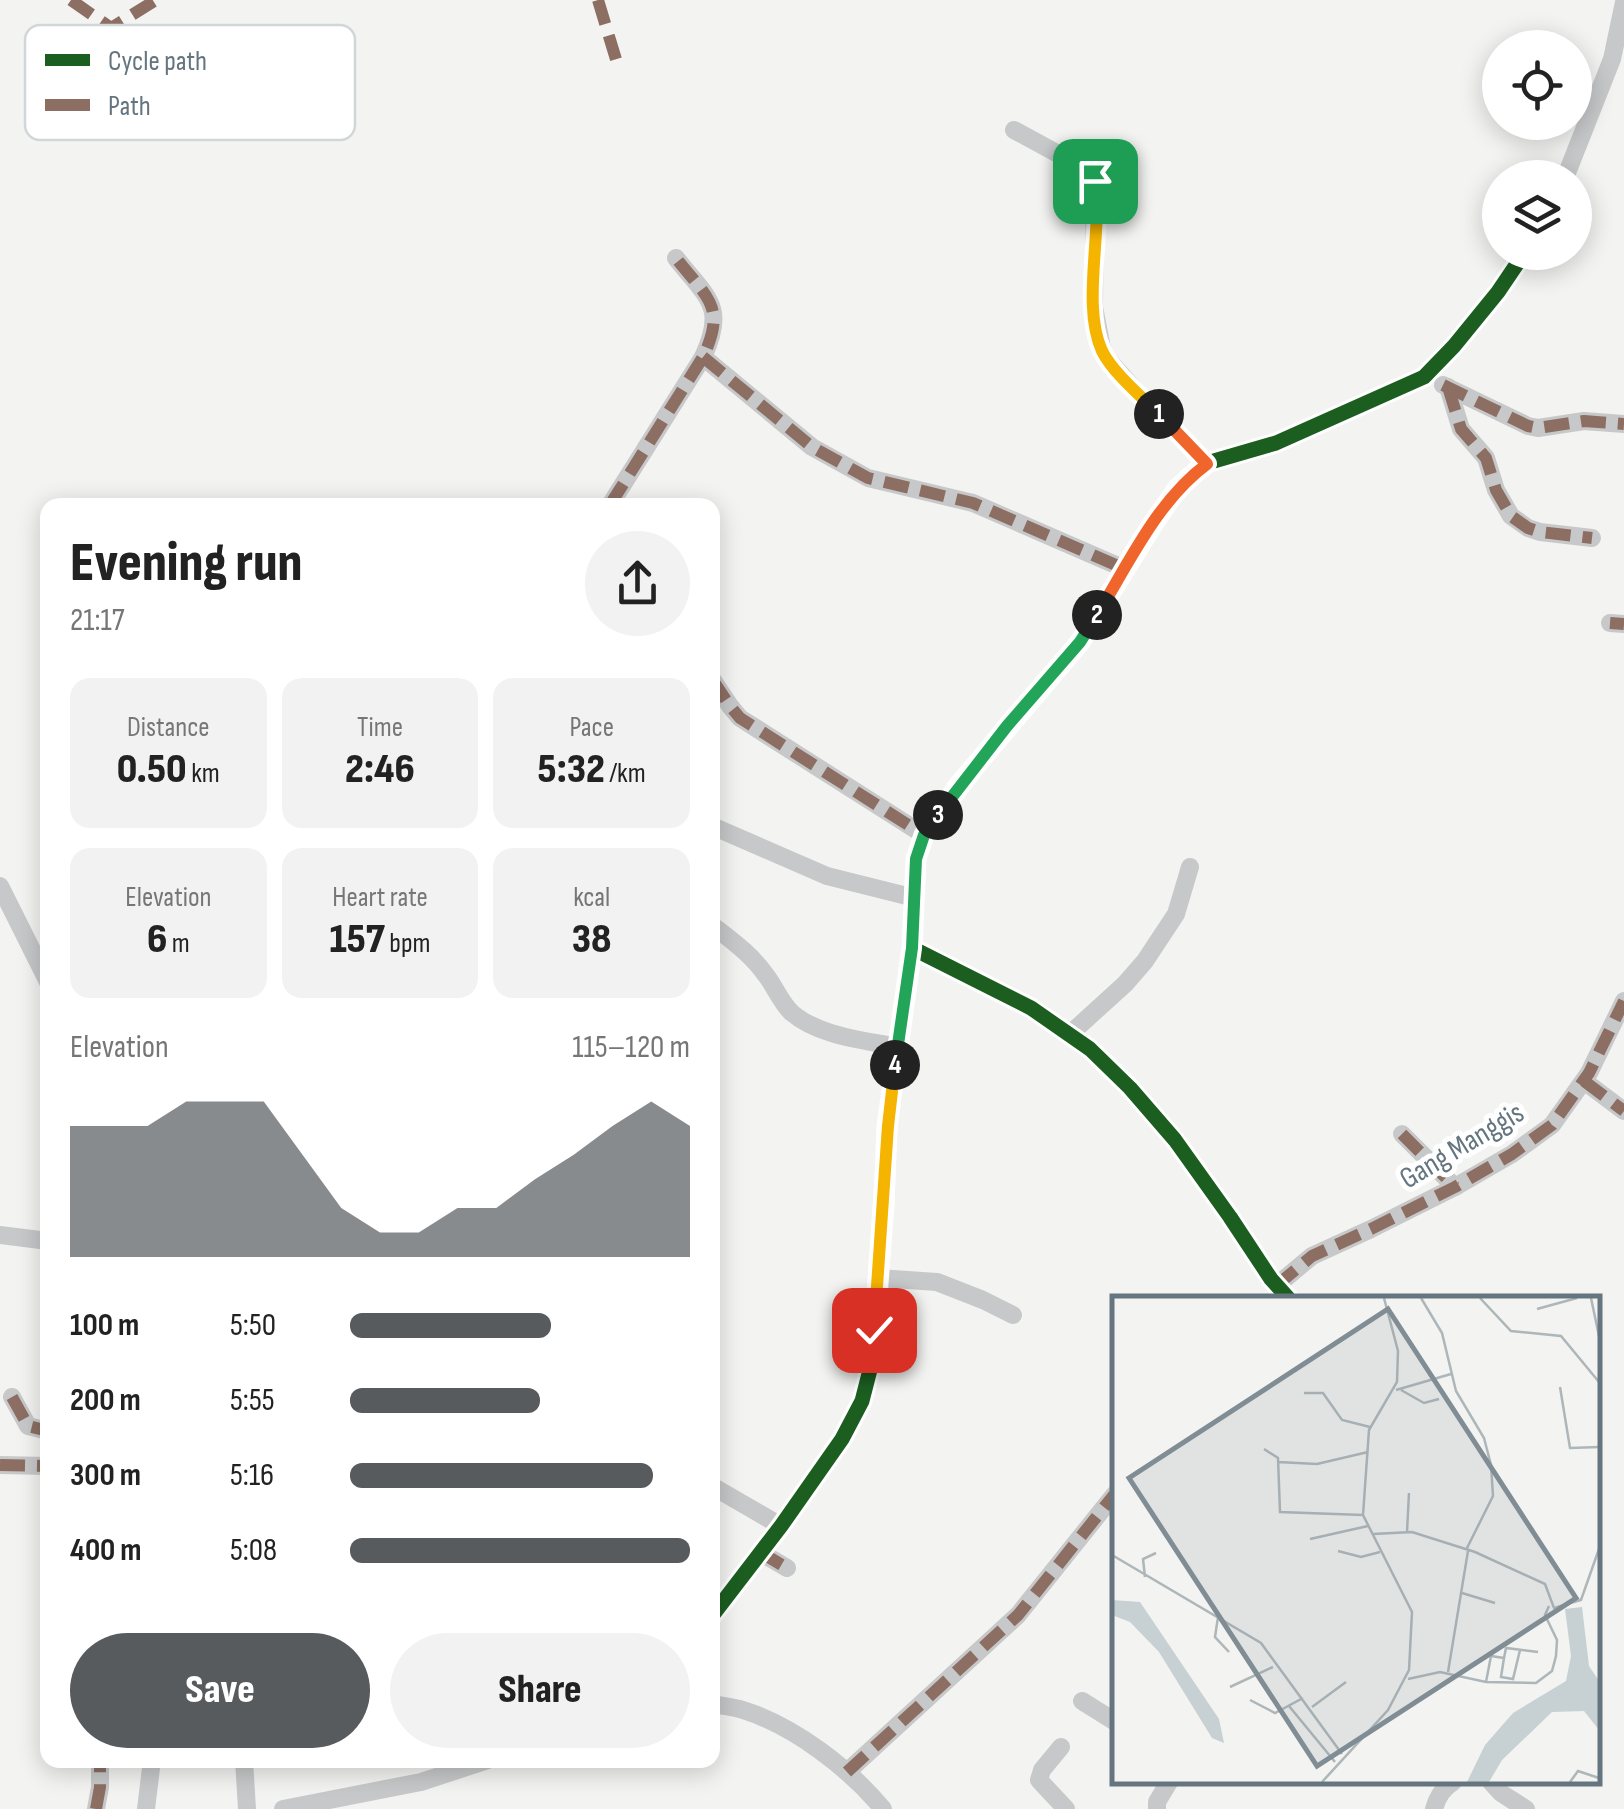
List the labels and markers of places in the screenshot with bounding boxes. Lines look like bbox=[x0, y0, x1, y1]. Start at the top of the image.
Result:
pin bbox=[1053, 139, 1138, 224]
pin: 1 bbox=[1134, 389, 1184, 439]
pin: 2 bbox=[1072, 590, 1122, 640]
pin: 3 bbox=[913, 790, 963, 840]
pin: 4 bbox=[870, 1040, 920, 1090]
pin bbox=[832, 1288, 917, 1373]

